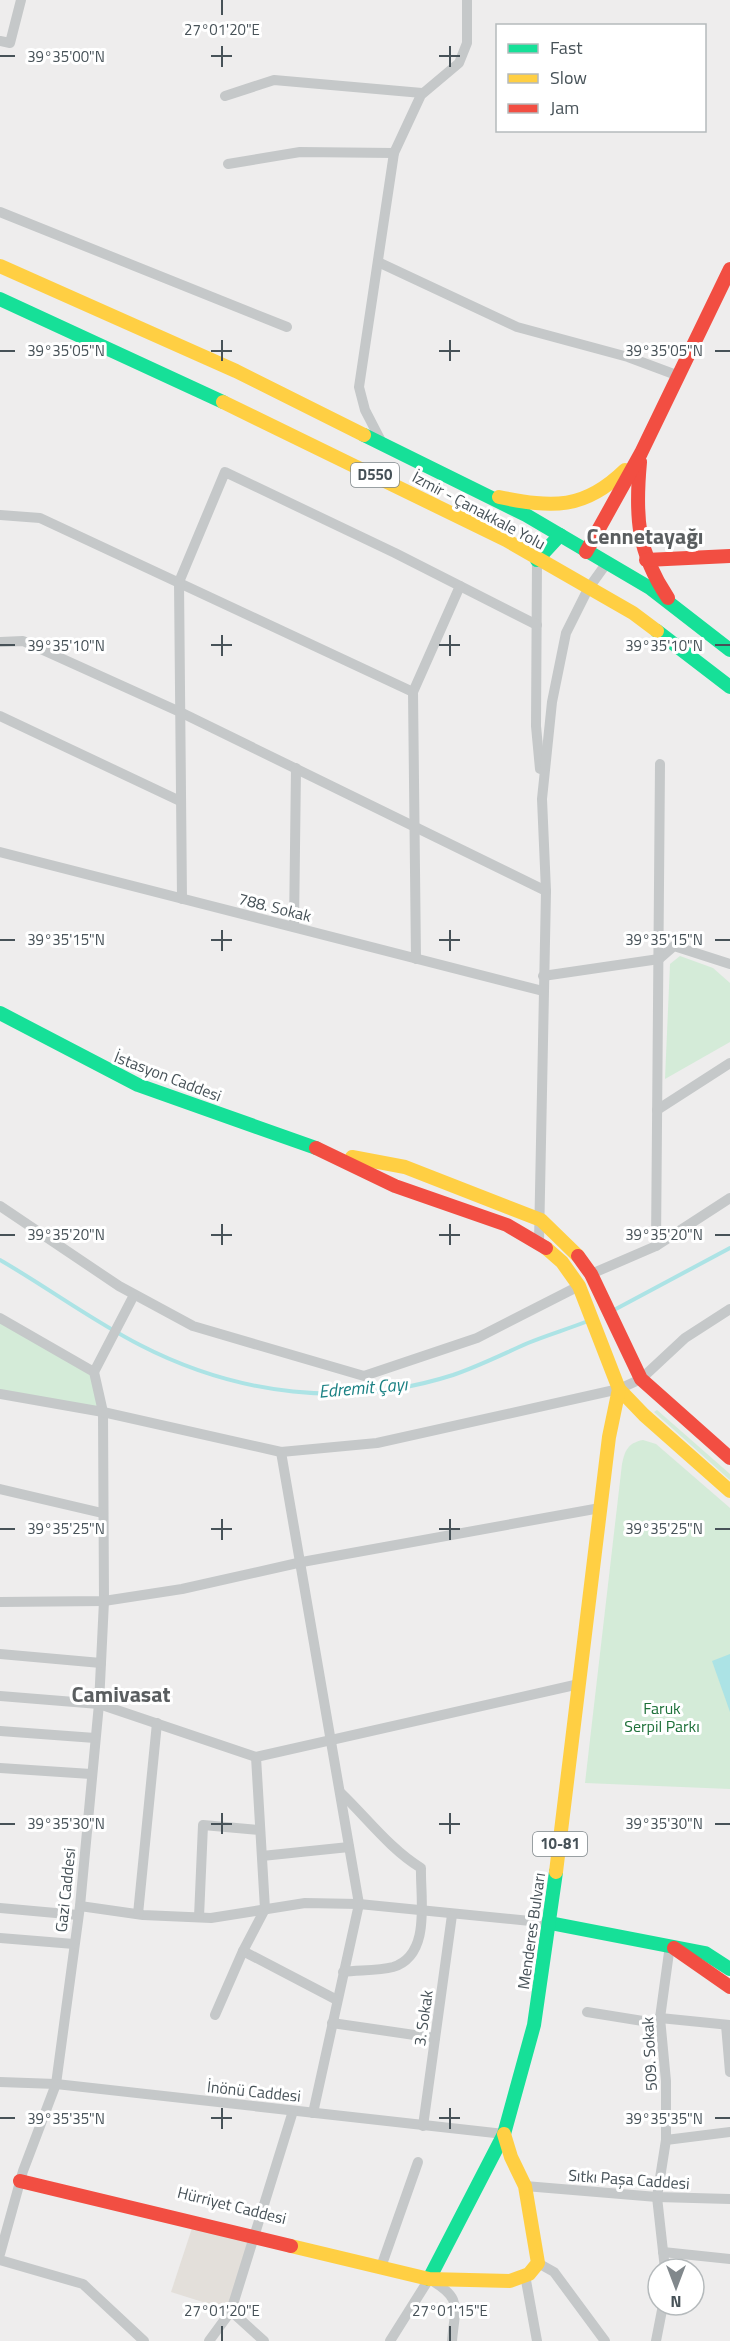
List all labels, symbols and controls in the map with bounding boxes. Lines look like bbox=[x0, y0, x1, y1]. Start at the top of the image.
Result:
text: 27°01'20"E bbox=[184, 18, 260, 41]
legend bbox=[496, 24, 706, 132]
text: Fast bbox=[550, 34, 583, 61]
text: 39°35'00"N bbox=[27, 45, 105, 68]
text: Slow bbox=[550, 64, 587, 91]
text: Jam bbox=[550, 94, 579, 121]
text: 39°35'05"N bbox=[27, 339, 105, 362]
text: 39°35'05"N bbox=[625, 339, 703, 362]
road number: D550 bbox=[351, 463, 399, 487]
street label: İzmir - Çanakkale Yolu bbox=[408, 465, 550, 555]
district label: Cennetayağı bbox=[586, 519, 704, 553]
text: 39°35'10"N bbox=[27, 634, 105, 657]
text: 39°35'10"N bbox=[625, 634, 703, 657]
street label: 788. Sokak bbox=[236, 886, 314, 928]
text: 39°35'15"N bbox=[27, 928, 105, 951]
text: 39°35'15"N bbox=[625, 928, 703, 951]
street label: İstasyon Caddesi bbox=[111, 1045, 225, 1107]
text: 39°35'20"N bbox=[27, 1223, 105, 1246]
text: 39°35'20"N bbox=[625, 1223, 703, 1246]
water label: Edremit Çayı bbox=[318, 1370, 410, 1405]
text: 39°35'25"N bbox=[27, 1517, 105, 1540]
text: 39°35'25"N bbox=[625, 1517, 703, 1540]
district label: Camivasat bbox=[71, 1677, 171, 1711]
park label: Faruk Serpil Parkı bbox=[624, 1696, 700, 1738]
text: 39°35'30"N bbox=[27, 1812, 105, 1835]
text: 39°35'30"N bbox=[625, 1812, 703, 1835]
road number: 10-81 bbox=[533, 1832, 587, 1856]
street label: Gazi Caddesi bbox=[49, 1847, 81, 1933]
street label: Menderes Bulvarı bbox=[511, 1871, 551, 1991]
street label: 3. Sokak bbox=[407, 1988, 439, 2048]
street label: 509. Sokak bbox=[635, 2016, 663, 2092]
street label: İnönü Caddesi bbox=[206, 2074, 302, 2108]
text: 39°35'35"N bbox=[27, 2107, 105, 2130]
text: 39°35'35"N bbox=[625, 2107, 703, 2130]
street label: Sıtkı Paşa Caddesi bbox=[568, 2163, 690, 2195]
street label: Hürriyet Caddesi bbox=[175, 2180, 289, 2230]
north arrow bbox=[646, 2257, 706, 2317]
text: N bbox=[670, 2290, 682, 2314]
text: 27°01'20"E bbox=[184, 2299, 260, 2322]
text: 27°01'15"E bbox=[412, 2299, 488, 2322]

